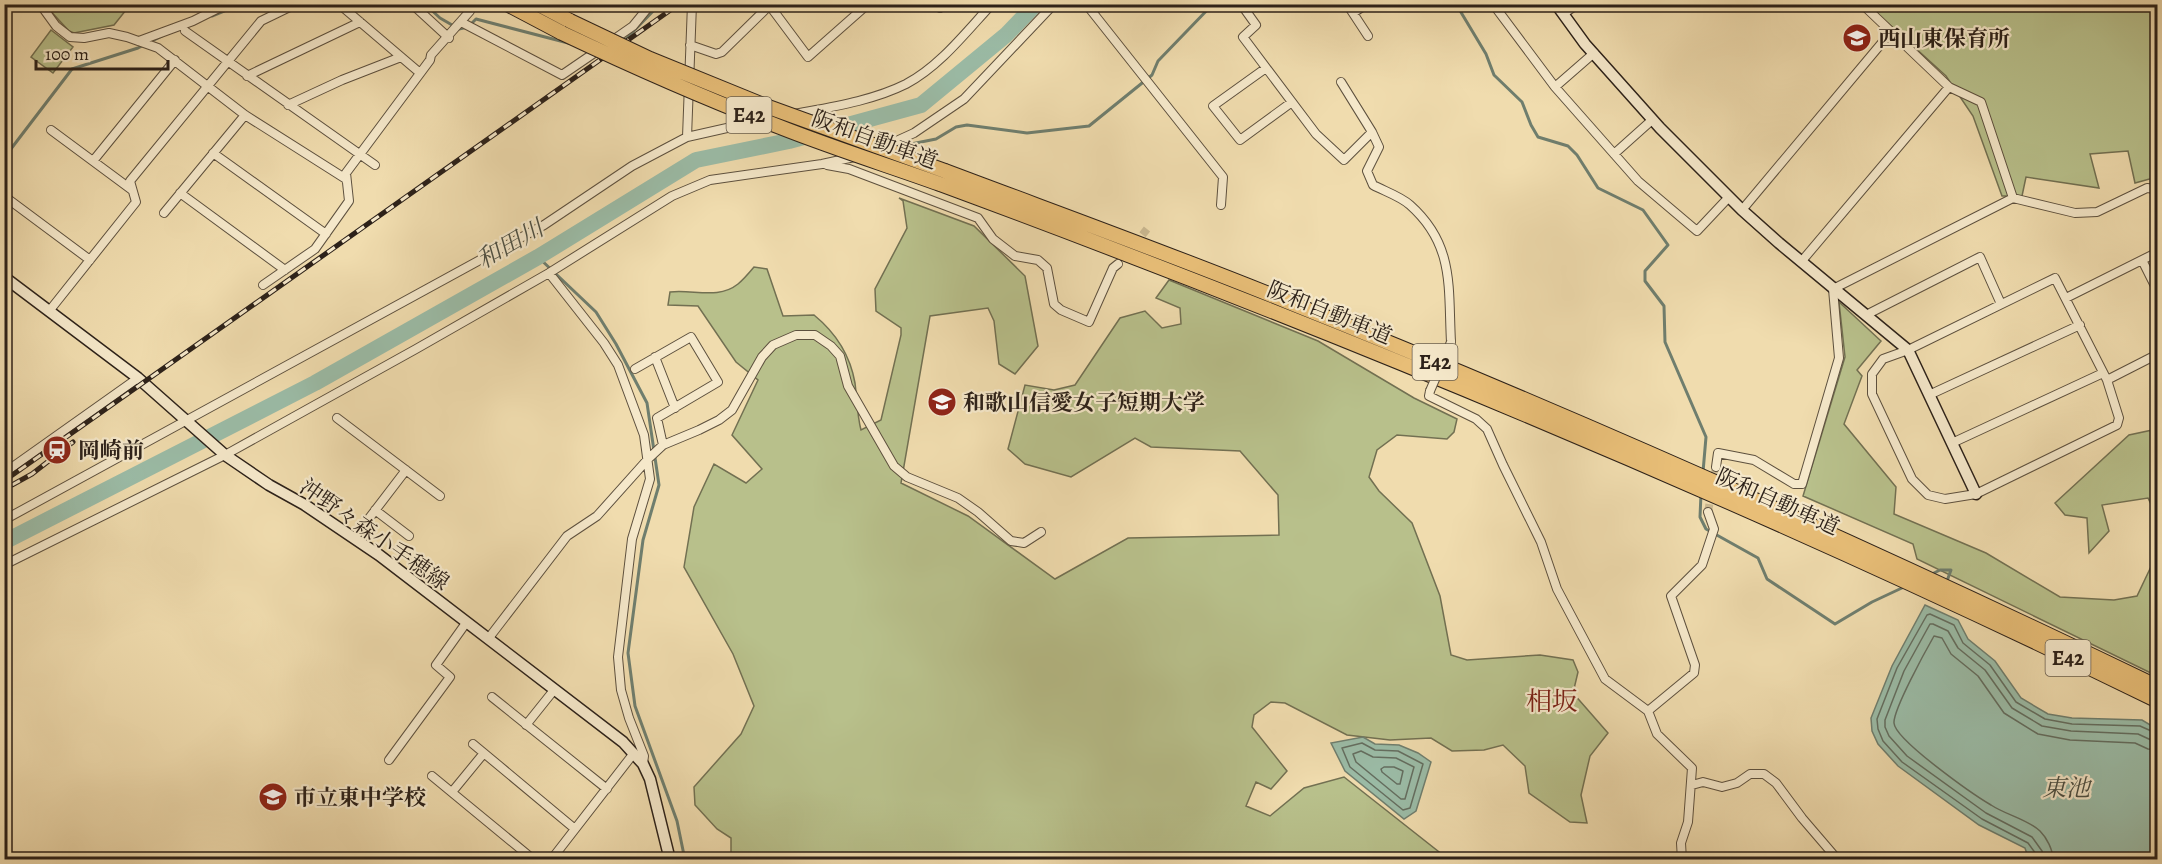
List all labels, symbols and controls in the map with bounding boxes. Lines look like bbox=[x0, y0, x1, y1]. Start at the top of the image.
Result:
school or university icon: 西山東保育所 bbox=[1841, 22, 1873, 54]
place label: 西山東保育所 bbox=[1878, 24, 2010, 54]
scale bar bbox=[36, 33, 168, 71]
text: 100 m bbox=[45, 42, 89, 66]
road number: E42 bbox=[726, 97, 771, 133]
street label: 阪和自動車道 bbox=[808, 103, 942, 177]
water label: 和田川 bbox=[471, 211, 552, 276]
street label: 阪和自動車道 bbox=[1263, 274, 1396, 352]
road number: E42 bbox=[1412, 344, 1458, 380]
school or university icon: 和歌山信愛女子短期大学 bbox=[926, 386, 958, 418]
place label: 和歌山信愛女子短期大学 bbox=[963, 388, 1205, 418]
station icon: 岡崎前 bbox=[41, 434, 73, 466]
place label: 岡崎前 bbox=[78, 436, 144, 466]
street label: 阪和自動車道 bbox=[1711, 461, 1844, 542]
street label: 沖野々森小手穂線 bbox=[294, 472, 455, 598]
road number: E42 bbox=[2046, 640, 2090, 676]
district label: 相坂 bbox=[1526, 684, 1578, 719]
water label: 東池 bbox=[2042, 772, 2093, 804]
school or university icon: 市立東中学校 bbox=[257, 781, 289, 813]
place label: 市立東中学校 bbox=[294, 783, 426, 813]

